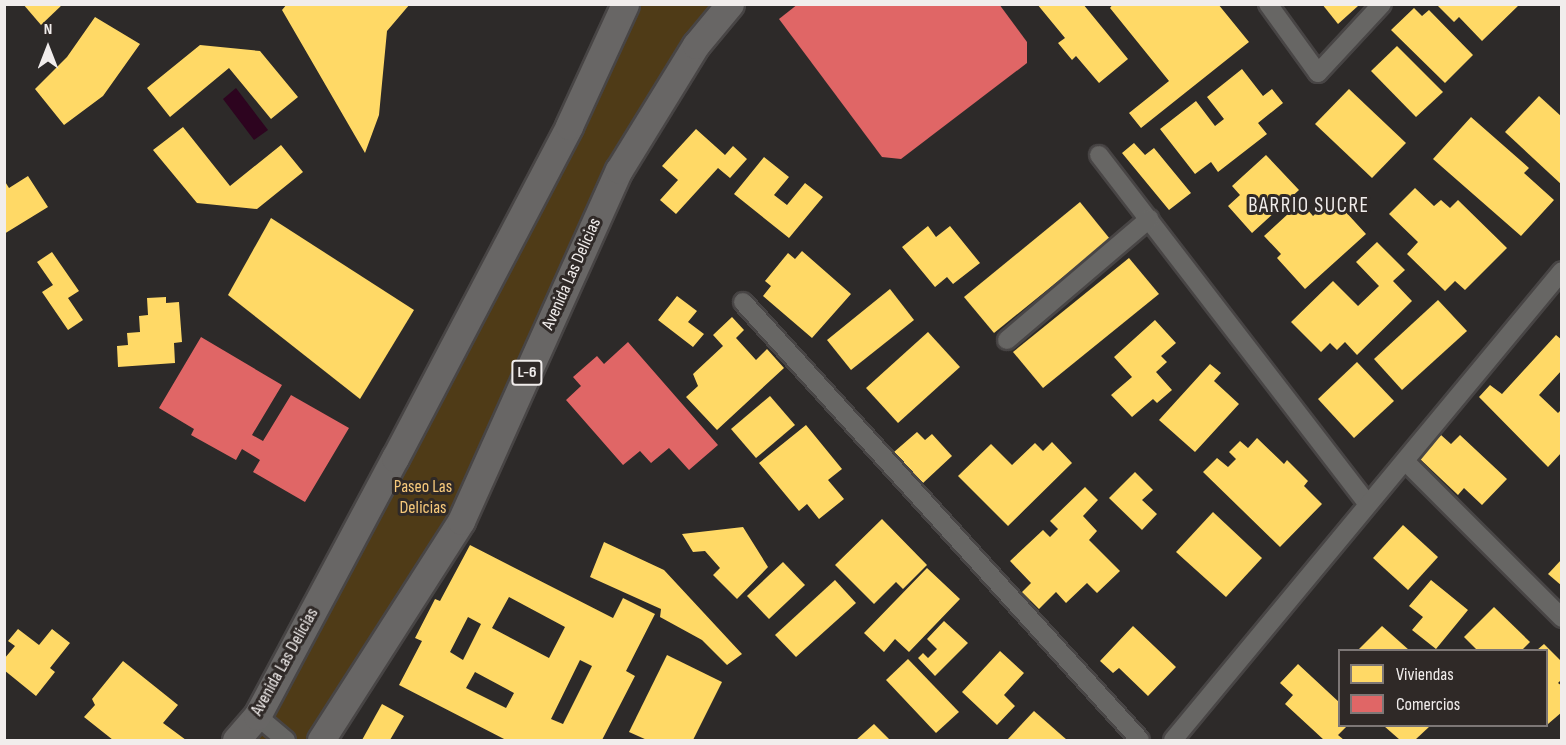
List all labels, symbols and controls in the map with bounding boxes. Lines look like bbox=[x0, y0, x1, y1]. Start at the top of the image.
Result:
north arrow bbox=[18, 18, 78, 78]
text: N bbox=[44, 20, 52, 39]
district label: BARRIO SUCRE bbox=[1248, 193, 1370, 219]
street label: Avenida Las Delicias bbox=[538, 215, 606, 333]
road number: L-6 bbox=[510, 360, 544, 386]
park label: Paseo Las Delicias bbox=[394, 477, 452, 520]
street label: Avenida Las Delicias bbox=[246, 604, 324, 720]
legend bbox=[1338, 649, 1548, 727]
text: Viviendas bbox=[1396, 664, 1454, 685]
text: Comercios bbox=[1396, 694, 1460, 715]

